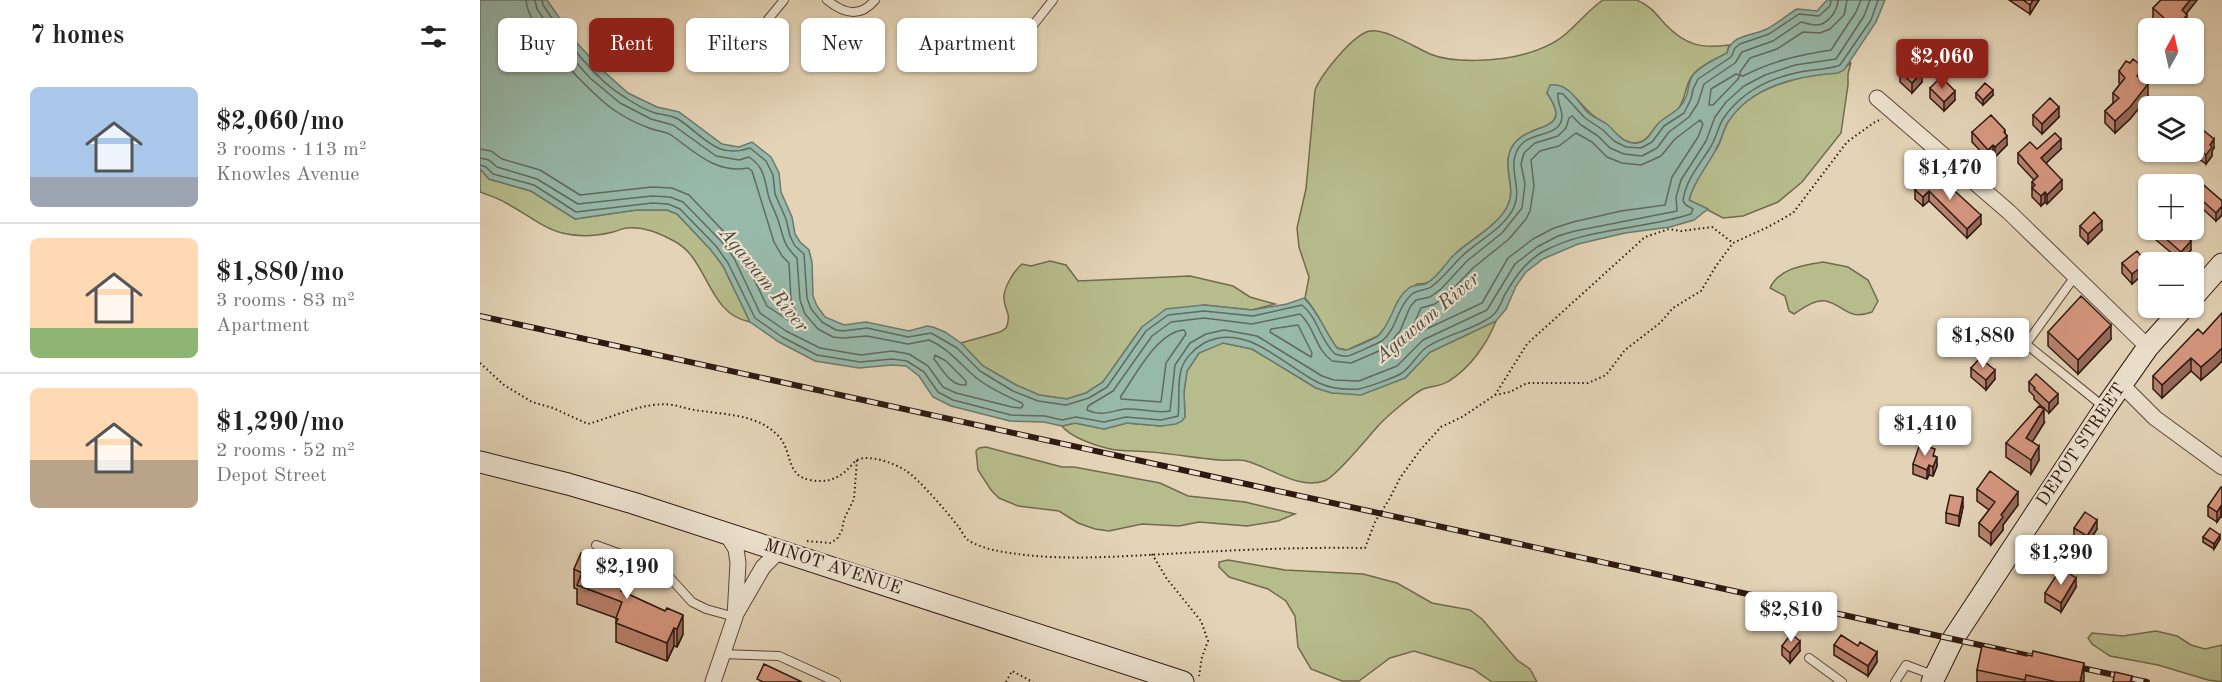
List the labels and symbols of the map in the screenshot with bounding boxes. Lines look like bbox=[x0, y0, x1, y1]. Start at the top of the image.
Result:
north arrow bbox=[2138, 18, 2204, 84]
pin: $2,060 bbox=[1893, 39, 1991, 90]
pin: $1,470 bbox=[1901, 150, 1999, 201]
water label: Agawam River bbox=[714, 223, 812, 337]
water label: Agawam River bbox=[1371, 269, 1484, 368]
pin: $1,880 bbox=[1934, 318, 2032, 369]
street label: DEPOT STREET bbox=[2033, 380, 2129, 510]
pin: $1,410 bbox=[1876, 406, 1974, 457]
pin: $1,290 bbox=[2012, 535, 2110, 586]
street label: MINOT AVENUE bbox=[762, 536, 904, 598]
pin: $2,190 bbox=[578, 549, 676, 600]
pin: $2,810 bbox=[1742, 592, 1840, 643]

